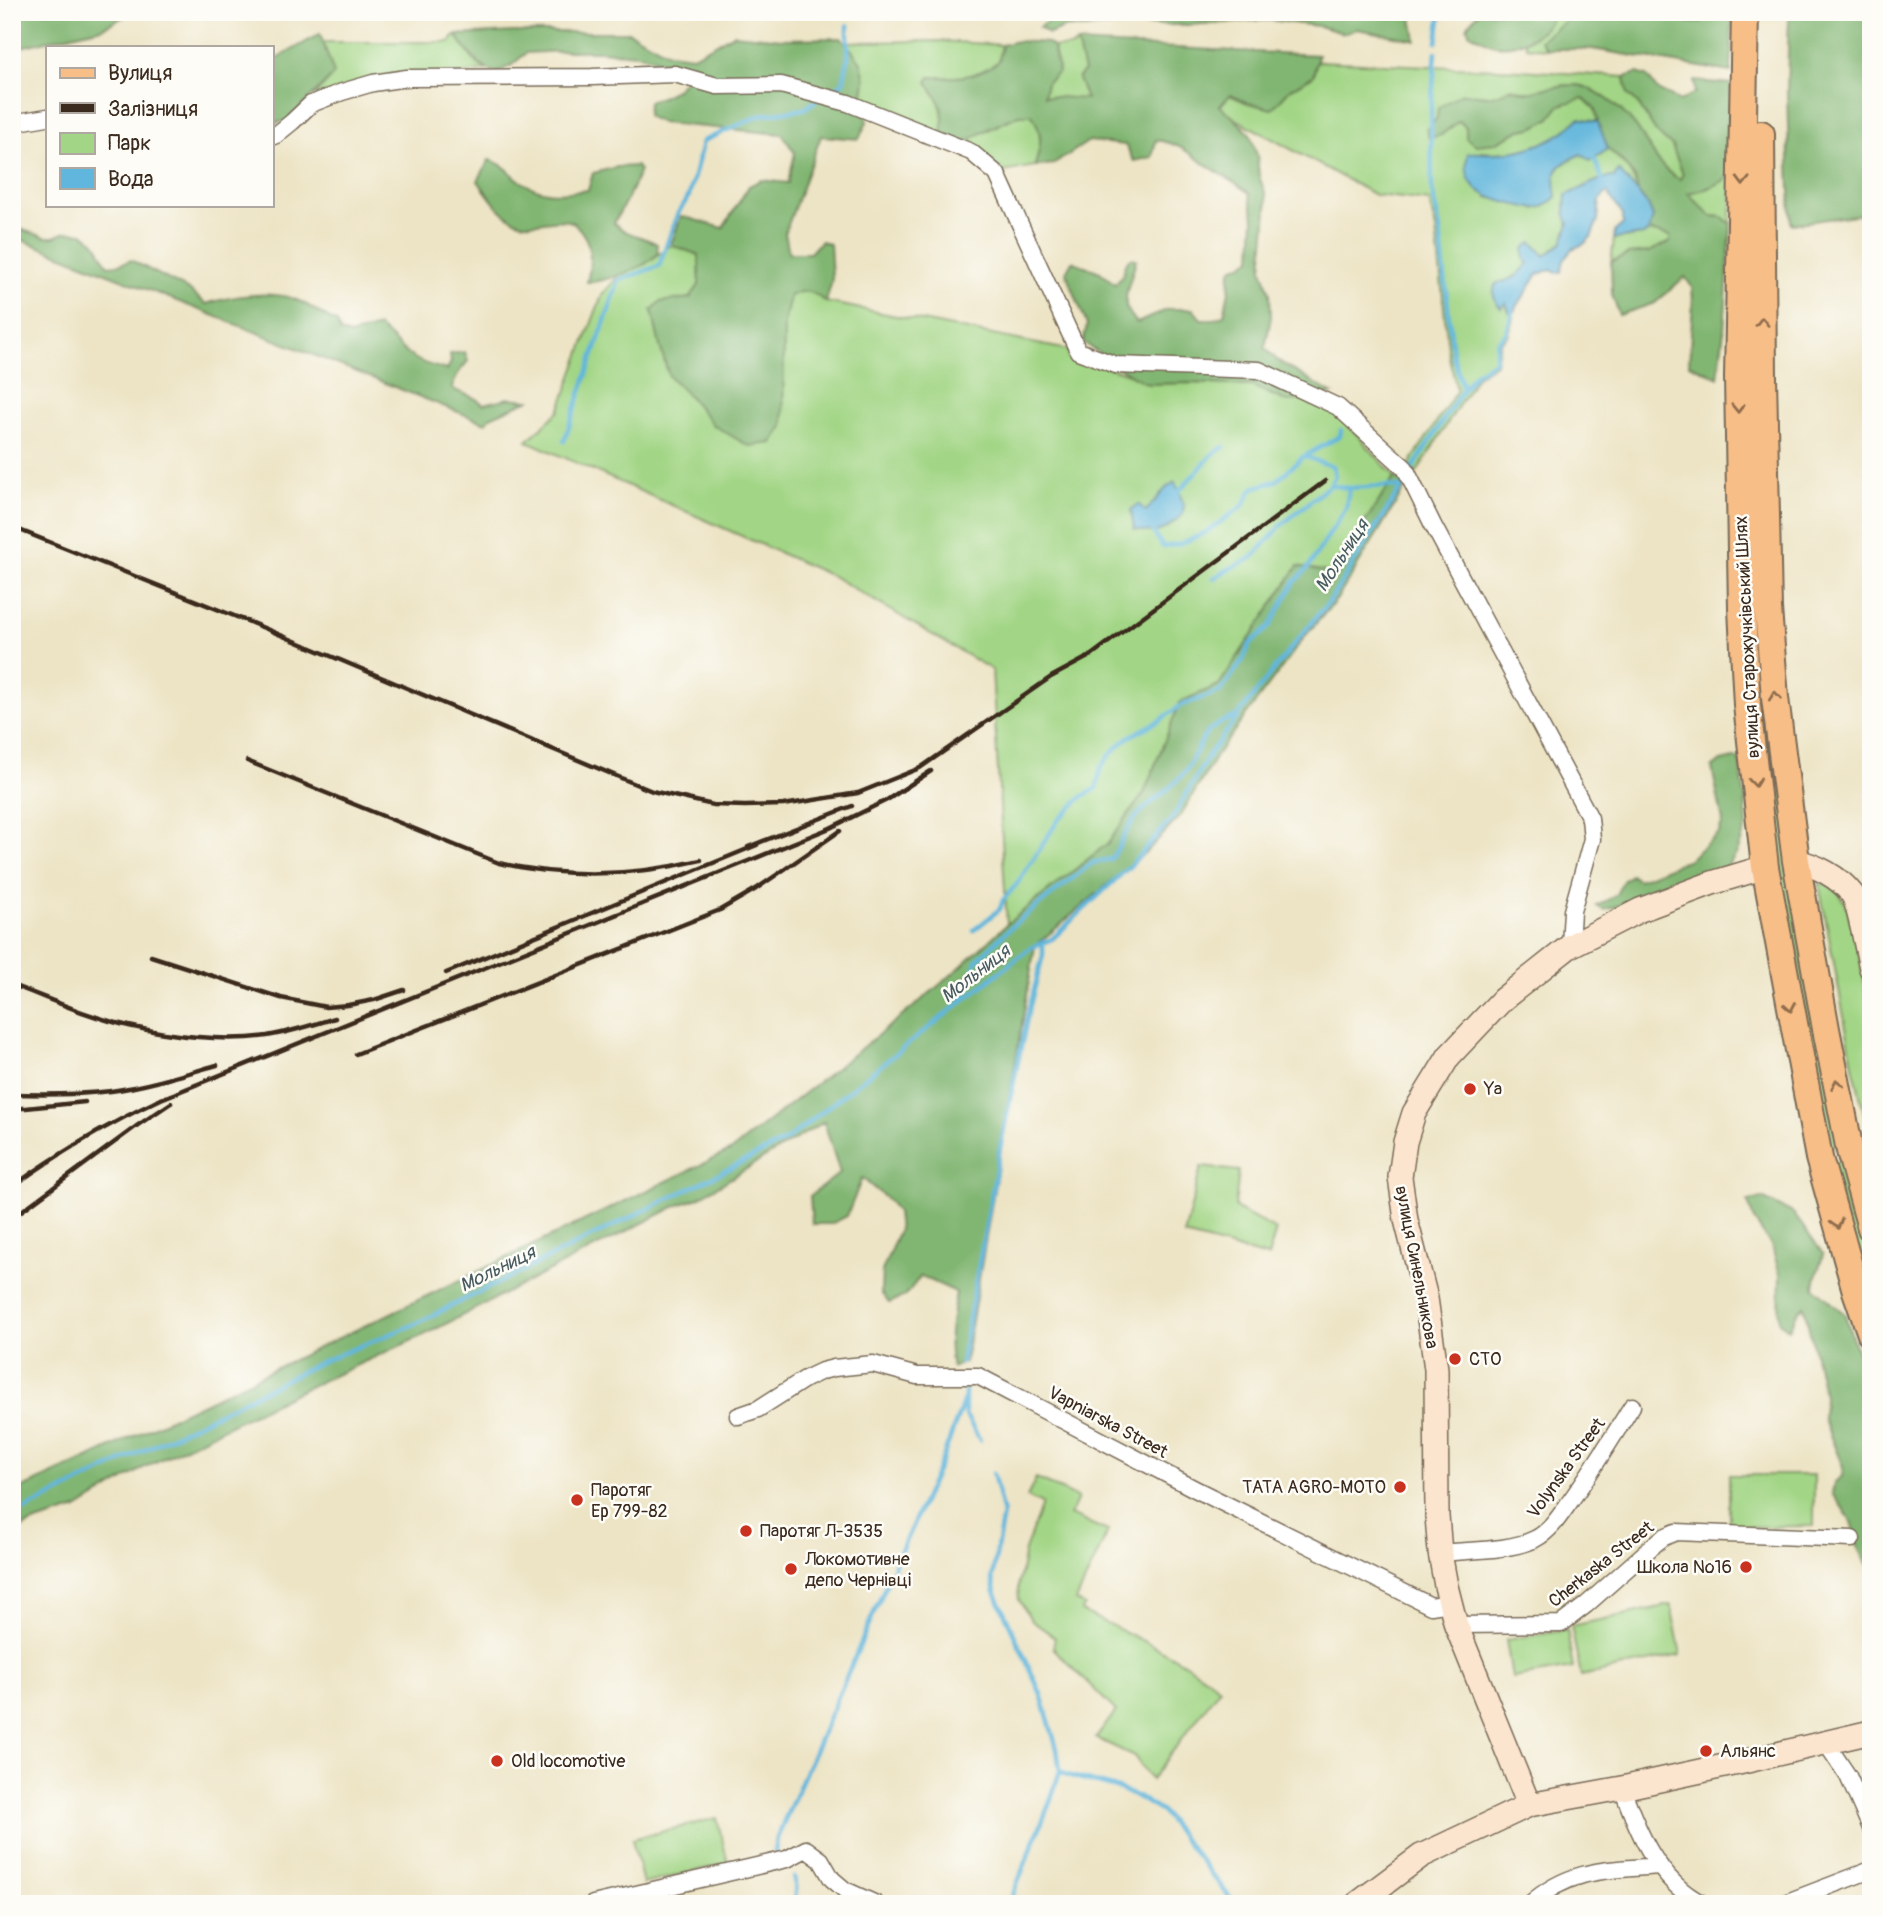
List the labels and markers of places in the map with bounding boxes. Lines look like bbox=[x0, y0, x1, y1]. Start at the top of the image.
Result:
place label: Ya bbox=[1483, 1078, 1502, 1101]
marker: Ya bbox=[1462, 1081, 1478, 1097]
place label: СТО bbox=[1469, 1348, 1502, 1371]
marker: СТО bbox=[1447, 1351, 1463, 1367]
place label: TATA AGRO-MOTO bbox=[1242, 1476, 1386, 1499]
place label: Паротяг Ер 799-82 bbox=[591, 1479, 668, 1523]
marker: TATA AGRO-MOTO bbox=[1392, 1479, 1408, 1495]
marker: Паротяг Ер 799-82 bbox=[569, 1492, 585, 1508]
place label: Паротяг Л-3535 bbox=[760, 1520, 883, 1543]
marker: Паротяг Л-3535 bbox=[738, 1523, 754, 1539]
place label: Локомотивне депо Чернівці bbox=[804, 1548, 911, 1592]
place label: Школа №16 bbox=[1637, 1556, 1732, 1579]
marker: Школа №16 bbox=[1738, 1559, 1754, 1575]
marker: Локомотивне депо Чернівці bbox=[783, 1561, 799, 1577]
place label: Альянс bbox=[1720, 1740, 1776, 1763]
marker: Альянс bbox=[1698, 1743, 1714, 1759]
place label: Old locomotive bbox=[511, 1750, 625, 1773]
marker: Old locomotive bbox=[489, 1753, 505, 1769]

